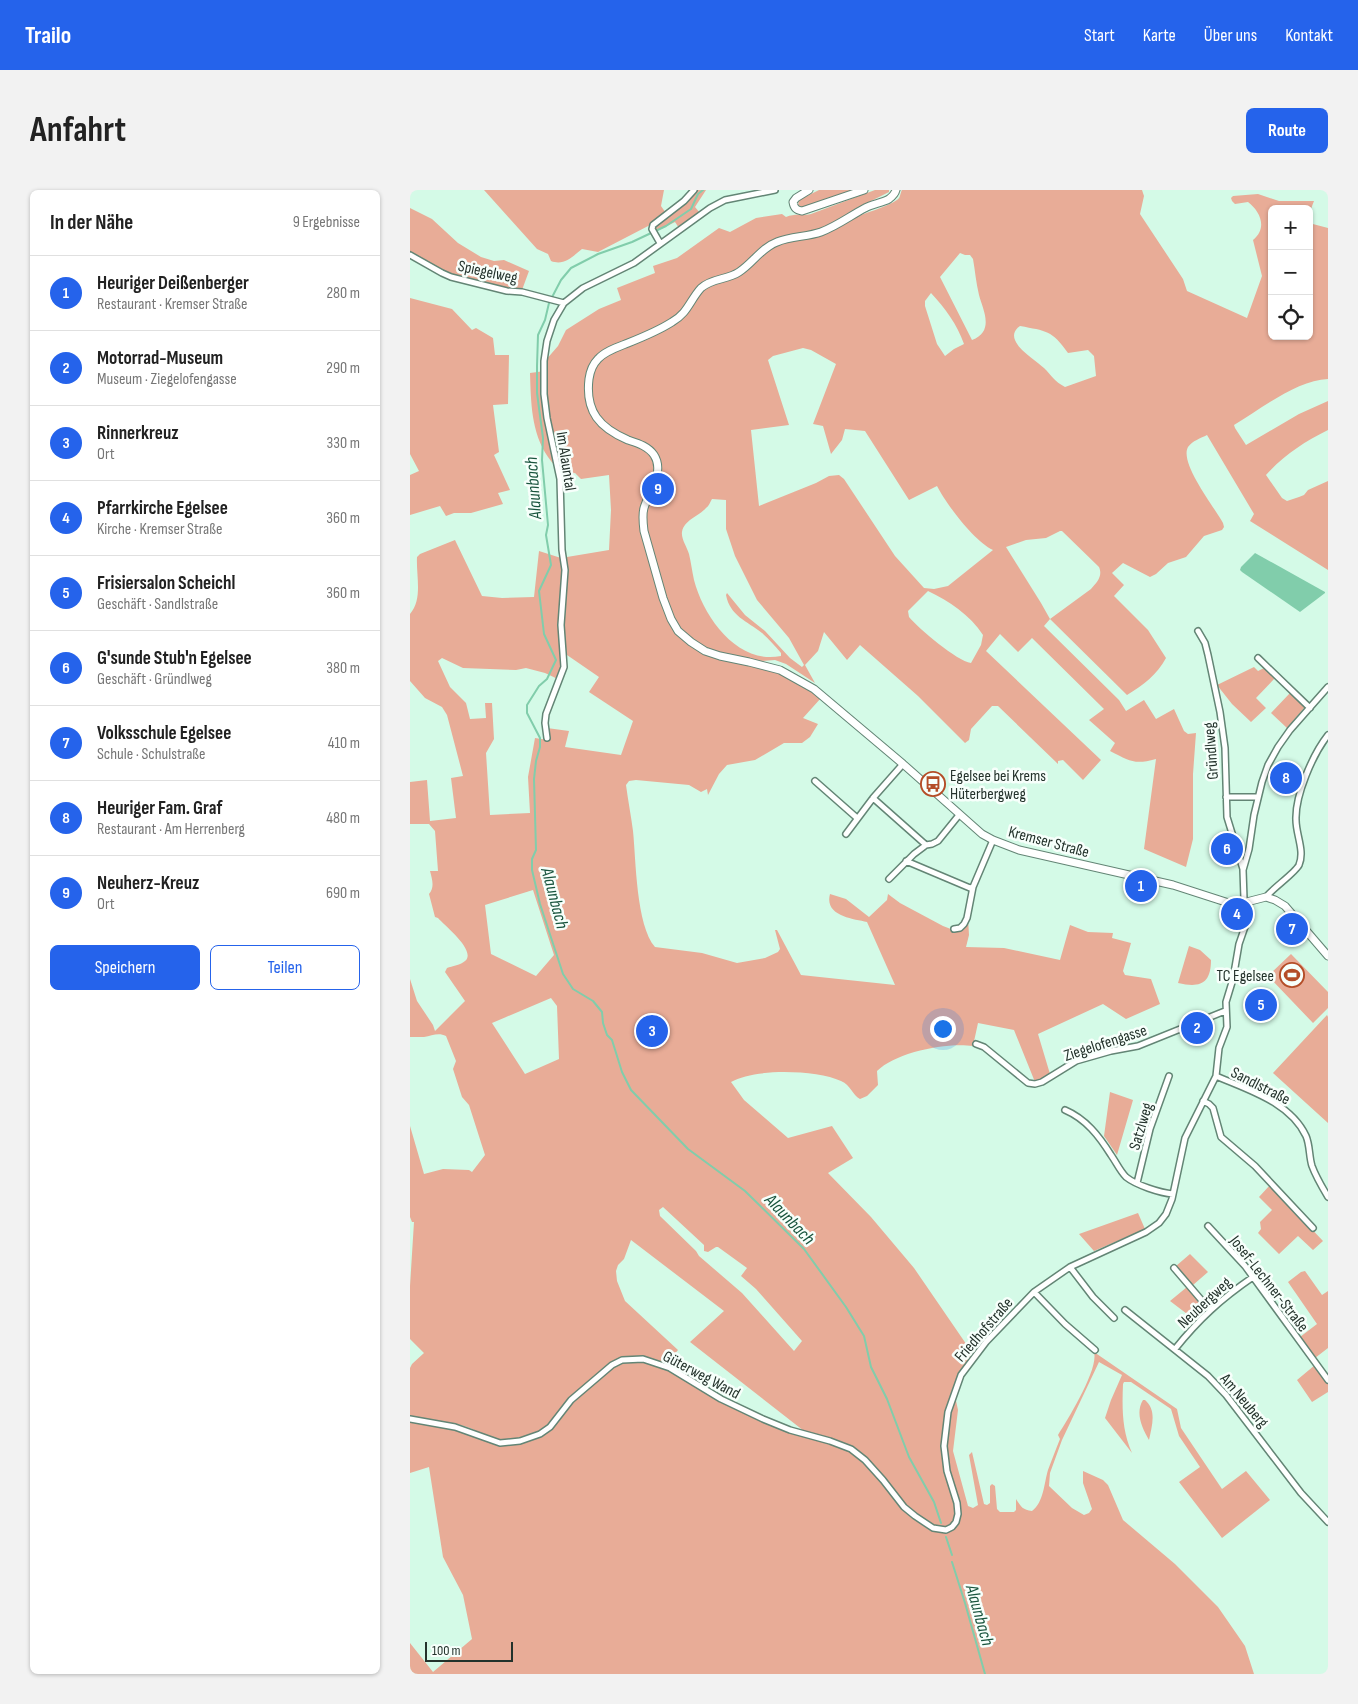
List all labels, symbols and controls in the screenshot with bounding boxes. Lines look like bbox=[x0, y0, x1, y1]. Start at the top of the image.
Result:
text: Trailo bbox=[25, 21, 71, 50]
text: Start bbox=[1084, 25, 1115, 46]
text: Karte bbox=[1143, 25, 1176, 46]
text: Über uns bbox=[1204, 25, 1257, 46]
text: Kontakt bbox=[1285, 25, 1333, 46]
button: Route bbox=[1246, 108, 1328, 153]
text: Anfahrt bbox=[30, 109, 126, 152]
map controls bbox=[1268, 205, 1313, 340]
button: + bbox=[1268, 205, 1313, 250]
text: In der Nähe bbox=[50, 210, 133, 235]
text: 9 Ergebnisse bbox=[293, 213, 360, 232]
button: − bbox=[1268, 250, 1313, 295]
street label: Spiegelweg bbox=[456, 257, 519, 288]
text: Heuriger Deißenberger bbox=[97, 272, 249, 295]
text: 1 bbox=[63, 284, 69, 303]
text: 280 m bbox=[326, 284, 360, 303]
text: Restaurant · Kremser Straße bbox=[97, 295, 248, 314]
button: locate bbox=[1268, 295, 1313, 340]
text: Motorrad-Museum bbox=[97, 347, 223, 370]
text: 2 bbox=[62, 359, 70, 378]
text: 290 m bbox=[326, 359, 360, 378]
text: Museum · Ziegelofengasse bbox=[97, 370, 237, 389]
text: Rinnerkreuz bbox=[97, 422, 179, 445]
street label: Im Alauntal bbox=[551, 430, 580, 492]
text: 3 bbox=[62, 434, 70, 453]
text: 330 m bbox=[327, 434, 360, 453]
text: Ort bbox=[97, 445, 115, 464]
water label: Alaunbach bbox=[521, 456, 546, 521]
pin: 9 bbox=[642, 470, 674, 508]
text: Pfarrkirche Egelsee bbox=[97, 497, 228, 520]
text: 4 bbox=[62, 509, 70, 528]
text: 360 m bbox=[326, 509, 360, 528]
text: Kirche · Kremser Straße bbox=[97, 520, 222, 539]
text: Frisiersalon Scheichl bbox=[97, 572, 235, 595]
text: 5 bbox=[62, 584, 70, 603]
text: 360 m bbox=[326, 584, 360, 603]
text: Geschäft · Sandlstraße bbox=[97, 595, 218, 614]
text: G'sunde Stub'n Egelsee bbox=[97, 647, 252, 670]
text: 6 bbox=[62, 659, 70, 678]
text: 380 m bbox=[326, 659, 360, 678]
text: Geschäft · Gründlweg bbox=[97, 670, 212, 689]
text: Volksschule Egelsee bbox=[97, 722, 231, 745]
street label: Gründlweg bbox=[1200, 722, 1223, 780]
text: 7 bbox=[63, 734, 69, 753]
text: 410 m bbox=[328, 734, 360, 753]
text: Schule · Schulstraße bbox=[97, 745, 206, 764]
pin: 8 bbox=[1270, 759, 1302, 797]
place label: Egelsee bei Krems Hüterbergweg bbox=[950, 767, 1046, 804]
bus stop icon: Egelsee bei Krems Hüterbergweg bbox=[920, 771, 946, 797]
text: Heuriger Fam. Graf bbox=[97, 797, 222, 820]
text: 8 bbox=[62, 809, 70, 828]
text: 480 m bbox=[326, 809, 360, 828]
text: Restaurant · Am Herrenberg bbox=[97, 820, 245, 839]
street label: Kremser Straße bbox=[1006, 823, 1091, 862]
pin: 6 bbox=[1211, 830, 1243, 868]
water label: Alaunbach bbox=[536, 864, 573, 931]
pin: 1 bbox=[1125, 867, 1157, 905]
text: Neuherz-Kreuz bbox=[97, 872, 199, 895]
text: 9 bbox=[62, 884, 70, 903]
text: 690 m bbox=[326, 884, 360, 903]
text: Ort bbox=[97, 895, 115, 914]
pin: 4 bbox=[1221, 895, 1253, 933]
pin: 7 bbox=[1276, 910, 1308, 948]
button: Speichern bbox=[50, 945, 200, 990]
button: Teilen bbox=[210, 945, 360, 990]
sports icon: TC Egelsee bbox=[1279, 962, 1305, 988]
place label: TC Egelsee bbox=[1217, 967, 1274, 986]
pin: 5 bbox=[1245, 986, 1277, 1024]
pin: 2 bbox=[1181, 1009, 1213, 1047]
pin: 3 bbox=[636, 1012, 668, 1050]
your location bbox=[930, 1016, 956, 1042]
street label: Ziegelofengasse bbox=[1062, 1021, 1149, 1066]
street label: Sandlstraße bbox=[1228, 1063, 1293, 1109]
street label: Satzlweg bbox=[1125, 1100, 1158, 1152]
water label: Alaunbach bbox=[760, 1189, 819, 1249]
street label: Josef-Lechner-Straße bbox=[1225, 1231, 1312, 1336]
street label: Neubergweg bbox=[1174, 1273, 1236, 1333]
street label: Friedhofstraße bbox=[951, 1294, 1017, 1366]
street label: Güterweg Wand bbox=[659, 1347, 743, 1404]
street label: Am Neuberg bbox=[1215, 1369, 1272, 1432]
water label: Alaunbach bbox=[961, 1581, 998, 1648]
scale bar bbox=[425, 1639, 512, 1662]
text: 100 m bbox=[432, 1642, 461, 1659]

